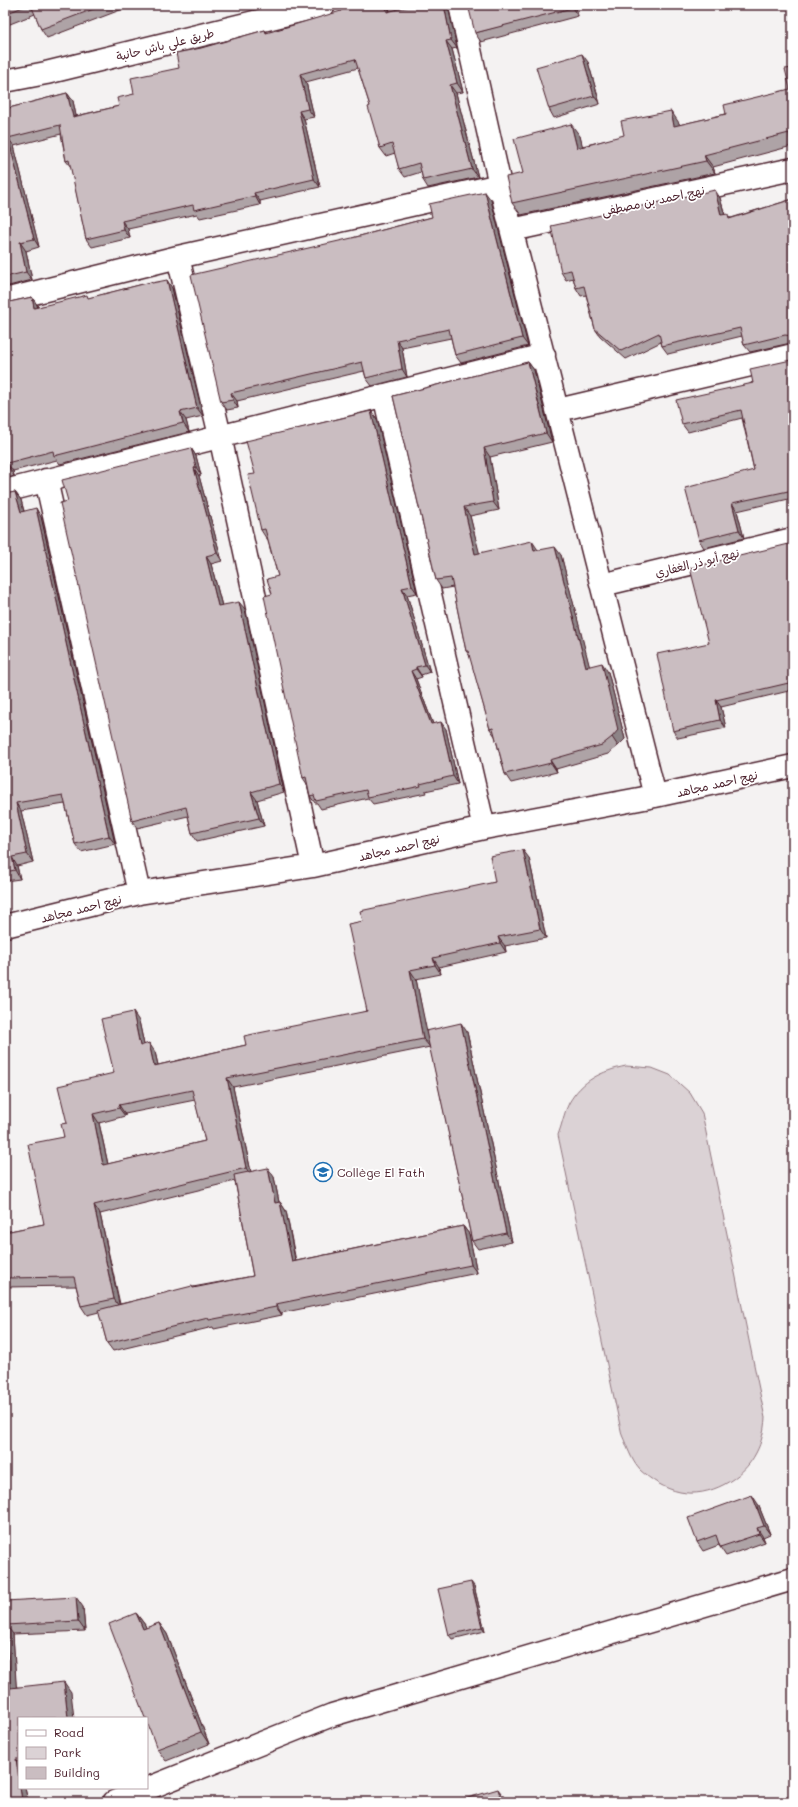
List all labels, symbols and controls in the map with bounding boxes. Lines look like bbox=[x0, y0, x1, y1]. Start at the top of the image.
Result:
street label: طريق علي باش حانبة bbox=[114, 24, 217, 68]
street label: نهج احمد بن مصطفى bbox=[600, 181, 706, 221]
street label: نهج أبو ذر الغفاري bbox=[653, 544, 741, 582]
street label: نهج احمد مجاهد bbox=[675, 766, 760, 802]
street label: نهج احمد مجاهد bbox=[357, 830, 442, 866]
street label: نهج احمد مجاهد bbox=[39, 890, 124, 928]
school or university icon: Collège El Fath bbox=[312, 1161, 334, 1183]
place label: Collège El Fath bbox=[337, 1164, 425, 1180]
legend bbox=[18, 1717, 148, 1789]
text: Road bbox=[54, 1724, 84, 1740]
text: Park bbox=[54, 1744, 81, 1760]
text: Building bbox=[54, 1764, 100, 1780]

